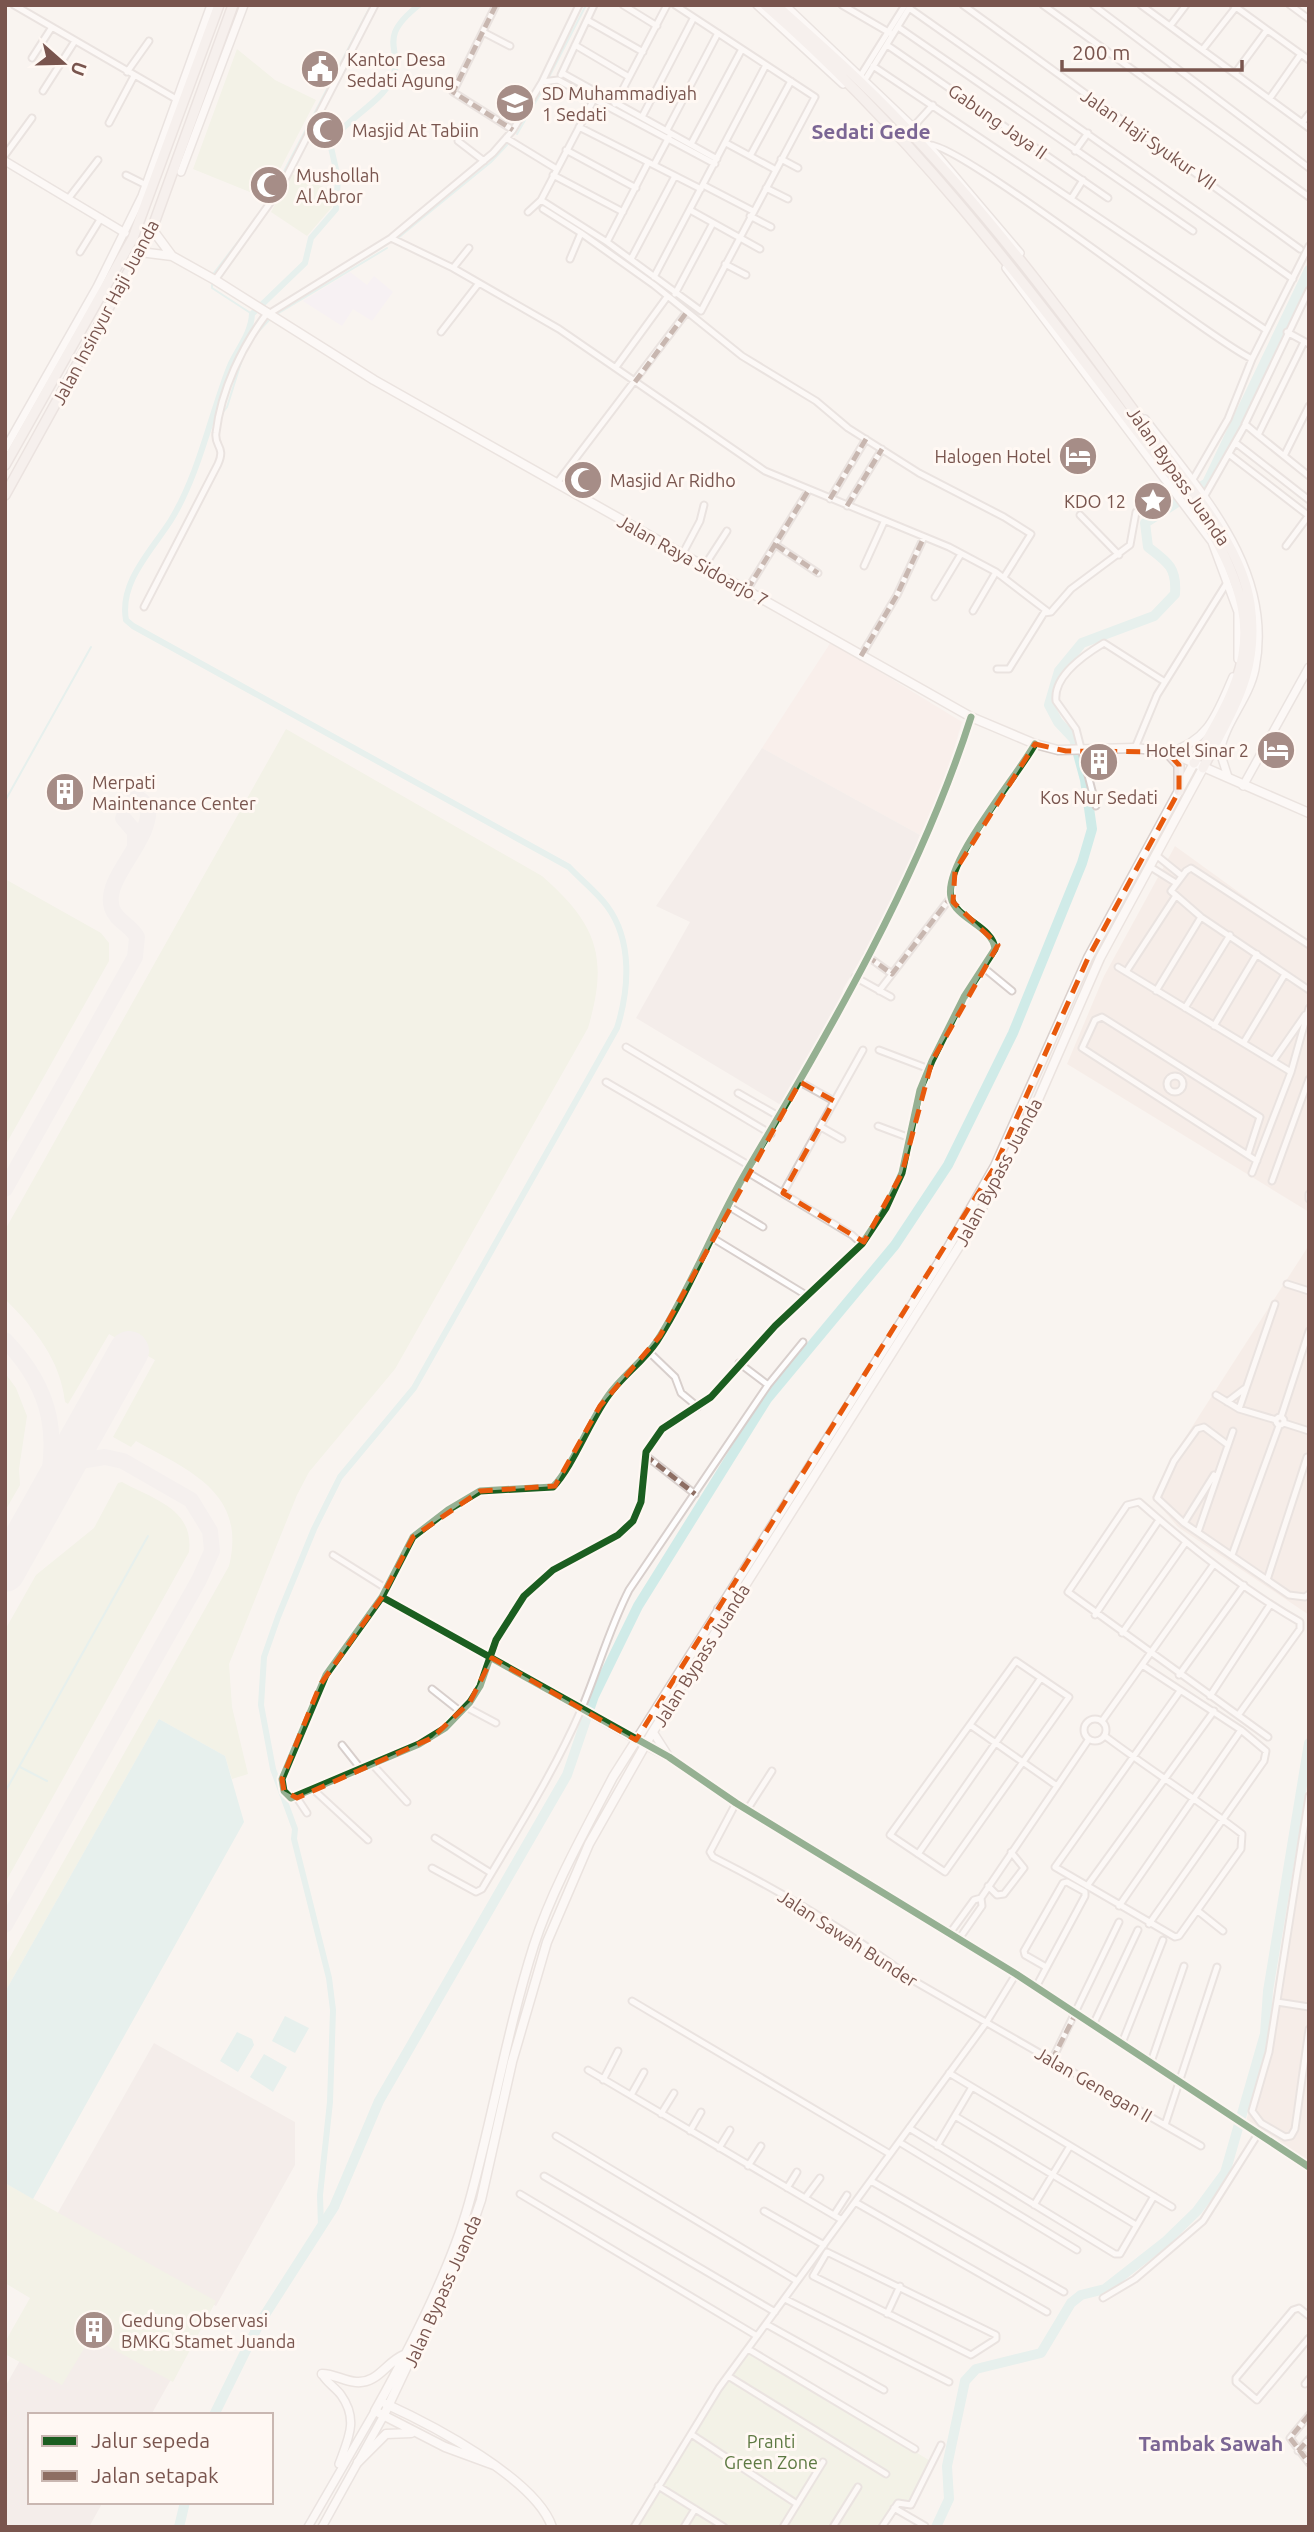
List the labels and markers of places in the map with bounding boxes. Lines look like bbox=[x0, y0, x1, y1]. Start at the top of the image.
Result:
public building icon: Kantor Desa Sedati Agung bbox=[299, 48, 341, 90]
place label: Kantor Desa Sedati Agung bbox=[347, 49, 455, 90]
school or university icon: SD Muhammadiyah 1 Sedati bbox=[494, 82, 536, 124]
place label: SD Muhammadiyah 1 Sedati bbox=[542, 83, 697, 124]
mosque icon: Masjid At Tabiin bbox=[304, 109, 346, 151]
place label: Masjid At Tabiin bbox=[352, 120, 479, 140]
mosque icon: Mushollah Al Abror bbox=[248, 164, 290, 206]
place label: Mushollah Al Abror bbox=[296, 165, 380, 206]
hotel icon: Halogen Hotel bbox=[1057, 435, 1099, 477]
place label: Halogen Hotel bbox=[935, 446, 1051, 466]
mosque icon: Masjid Ar Ridho bbox=[562, 459, 604, 501]
place label: Masjid Ar Ridho bbox=[610, 470, 736, 490]
place icon: KDO 12 bbox=[1132, 480, 1174, 522]
place label: KDO 12 bbox=[1064, 491, 1126, 511]
hotel icon: Hotel Sinar 2 bbox=[1255, 729, 1297, 771]
place label: Hotel Sinar 2 bbox=[1146, 740, 1249, 760]
building icon: Kos Nur Sedati bbox=[1078, 741, 1120, 783]
building icon: Merpati Maintenance Center bbox=[44, 771, 86, 813]
place label: Merpati Maintenance Center bbox=[92, 772, 256, 813]
place label: Kos Nur Sedati bbox=[1040, 787, 1158, 807]
building icon: Gedung Observasi BMKG Stamet Juanda bbox=[73, 2309, 115, 2351]
place label: Gedung Observasi BMKG Stamet Juanda bbox=[121, 2310, 295, 2351]

